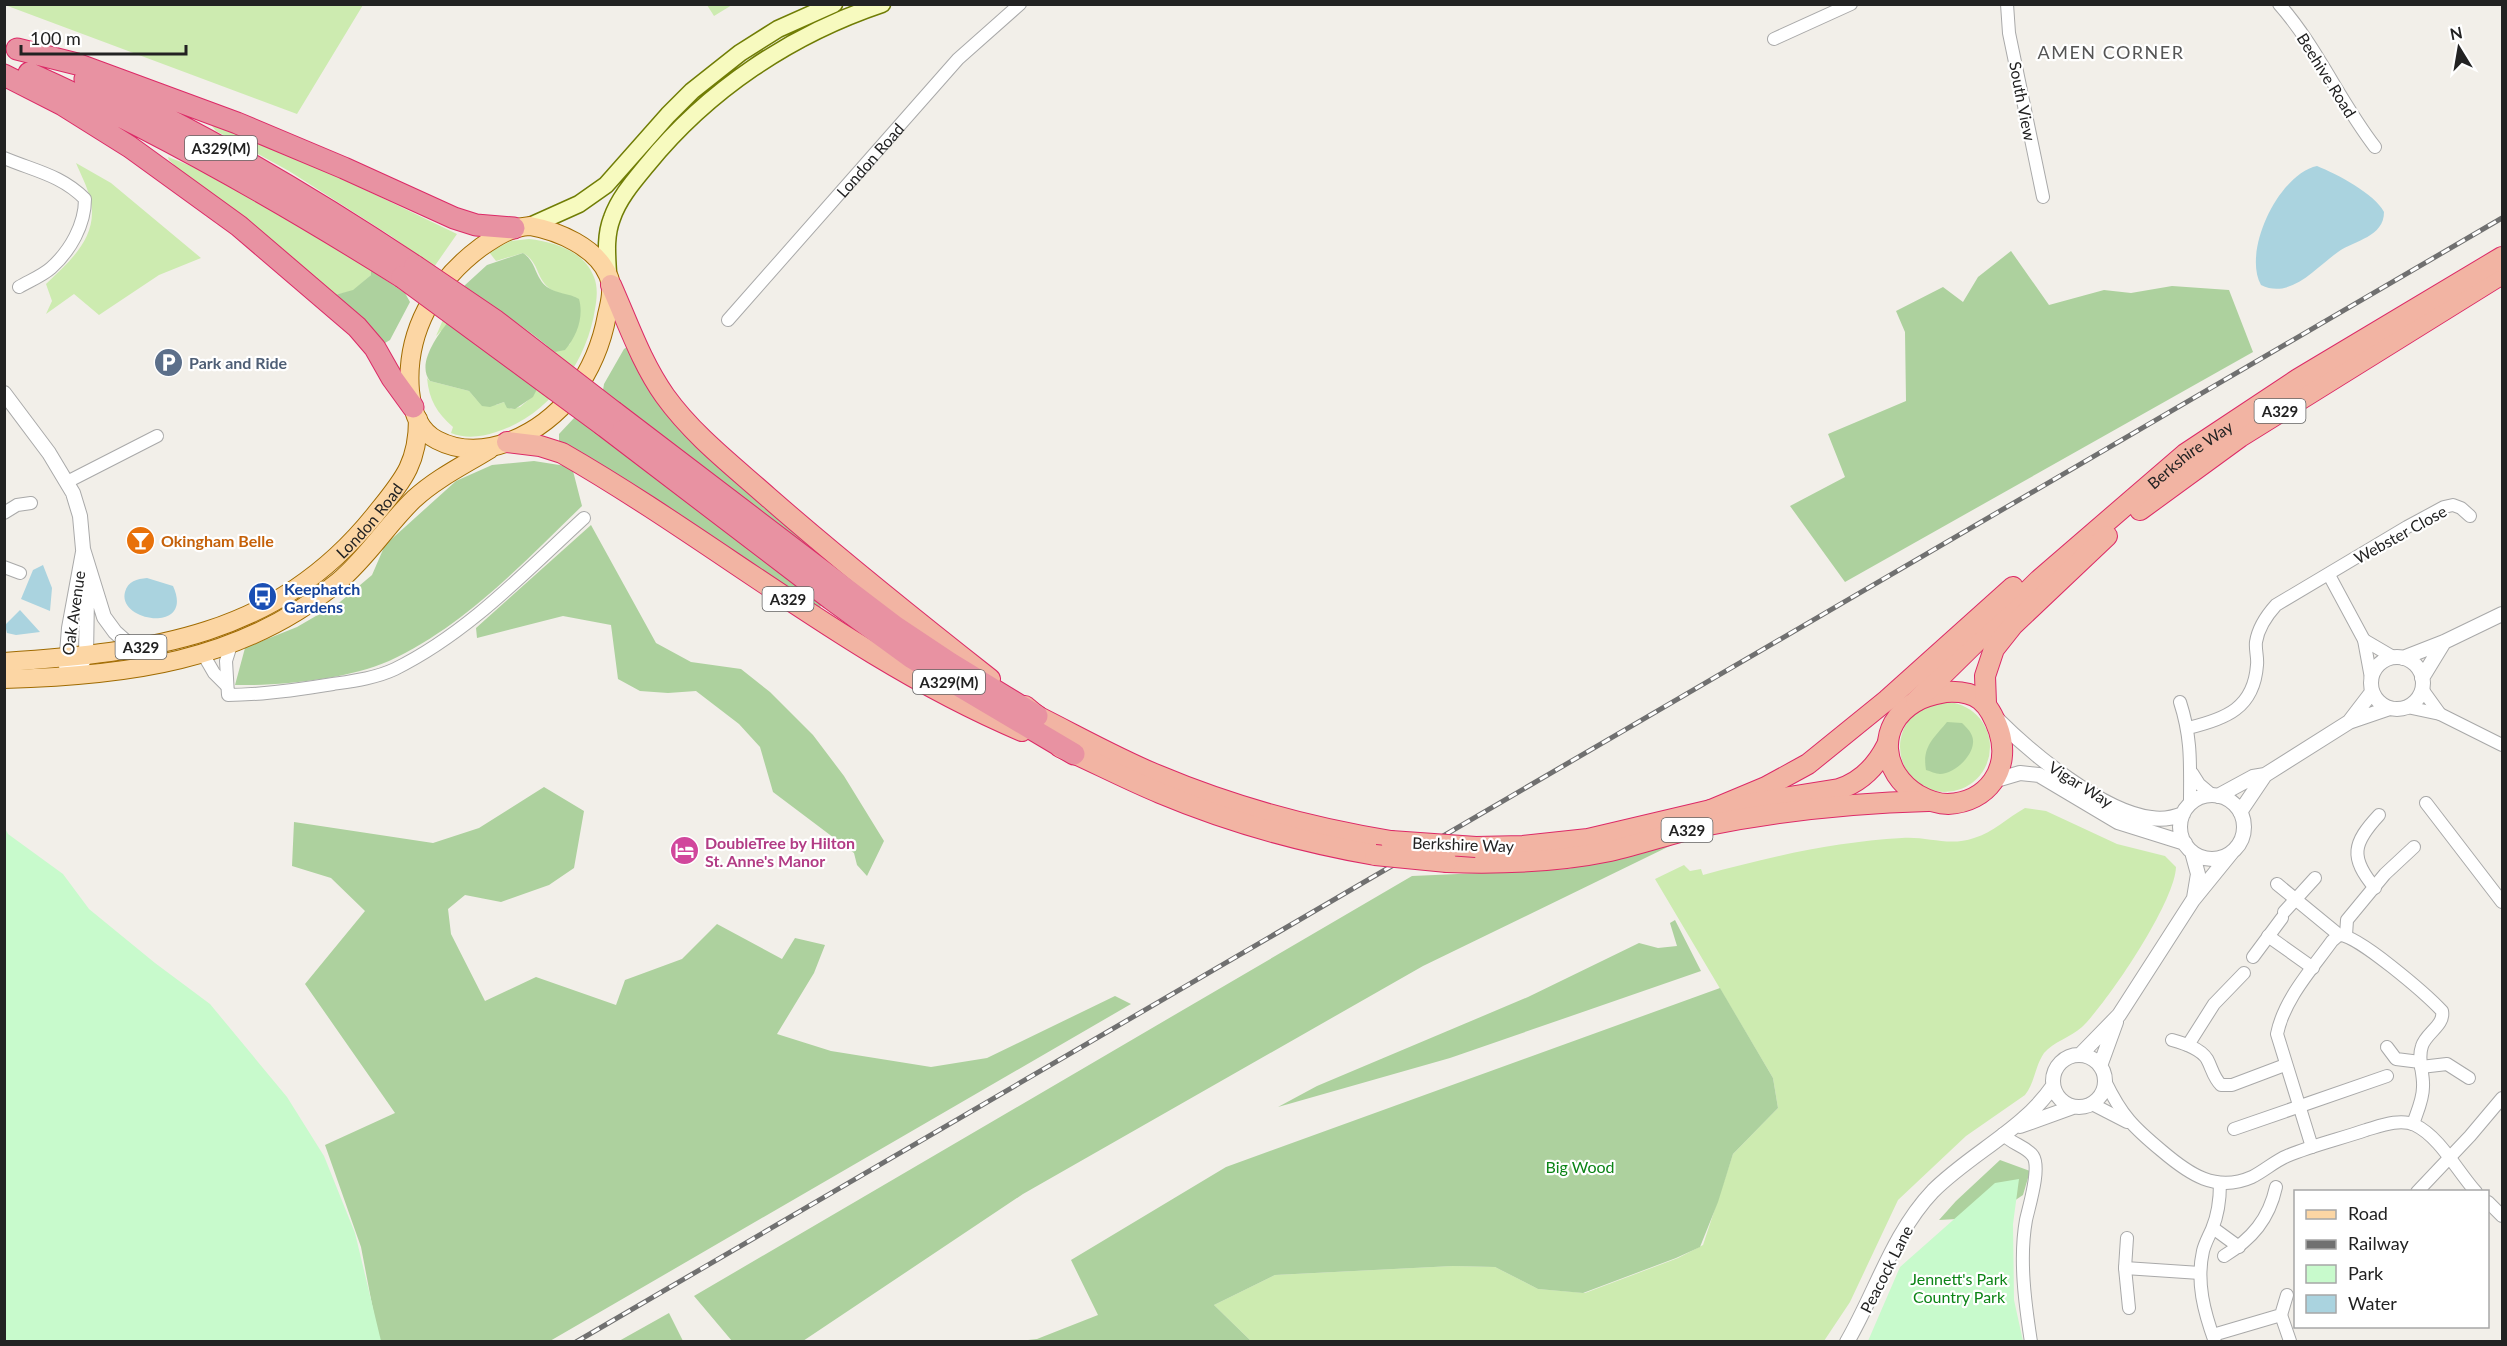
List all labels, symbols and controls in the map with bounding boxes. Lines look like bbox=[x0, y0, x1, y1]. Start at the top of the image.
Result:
scale bar bbox=[21, 18, 186, 56]
north arrow bbox=[2429, 18, 2489, 78]
text: N bbox=[2448, 22, 2464, 43]
text: 100 m bbox=[30, 27, 81, 49]
street label: Beehive Road bbox=[2294, 29, 2360, 121]
district label: AMEN CORNER bbox=[2037, 41, 2185, 63]
street label: South View bbox=[2006, 60, 2040, 143]
street label: London Road bbox=[832, 119, 907, 200]
road number: A329(M) bbox=[185, 136, 257, 160]
parking icon: Park and Ride bbox=[152, 346, 184, 378]
place label: Park and Ride bbox=[189, 353, 288, 372]
road number: A329 bbox=[2254, 399, 2306, 423]
street label: Berkshire Way bbox=[2143, 415, 2236, 492]
street label: London Road bbox=[332, 479, 406, 562]
street label: Webster Close bbox=[2351, 501, 2449, 567]
bar icon: Okingham Belle bbox=[124, 524, 156, 556]
place label: Okingham Belle bbox=[161, 531, 274, 550]
street label: Oak Avenue bbox=[58, 569, 88, 657]
place label: Keephatch Gardens bbox=[284, 579, 360, 616]
bus stop icon: Keephatch Gardens bbox=[247, 581, 279, 613]
road number: A329 bbox=[762, 587, 814, 611]
road number: A329 bbox=[116, 635, 166, 659]
road number: A329(M) bbox=[913, 670, 985, 694]
street label: Vigar Way bbox=[2045, 757, 2117, 812]
road number: A329 bbox=[1662, 818, 1712, 842]
place label: DoubleTree by Hilton St. Anne's Manor bbox=[705, 833, 855, 870]
street label: Berkshire Way bbox=[1412, 833, 1515, 855]
hotel icon: DoubleTree by Hilton St. Anne's Manor bbox=[668, 835, 700, 867]
park label: Big Wood bbox=[1546, 1157, 1614, 1176]
legend bbox=[2294, 1190, 2489, 1328]
text: Road bbox=[2348, 1202, 2388, 1224]
street label: Peacock Lane bbox=[1856, 1222, 1916, 1316]
text: Railway bbox=[2348, 1232, 2409, 1254]
text: Park bbox=[2348, 1262, 2384, 1284]
park label: Jennett's Park Country Park bbox=[1910, 1269, 2009, 1306]
text: Water bbox=[2348, 1292, 2397, 1314]

